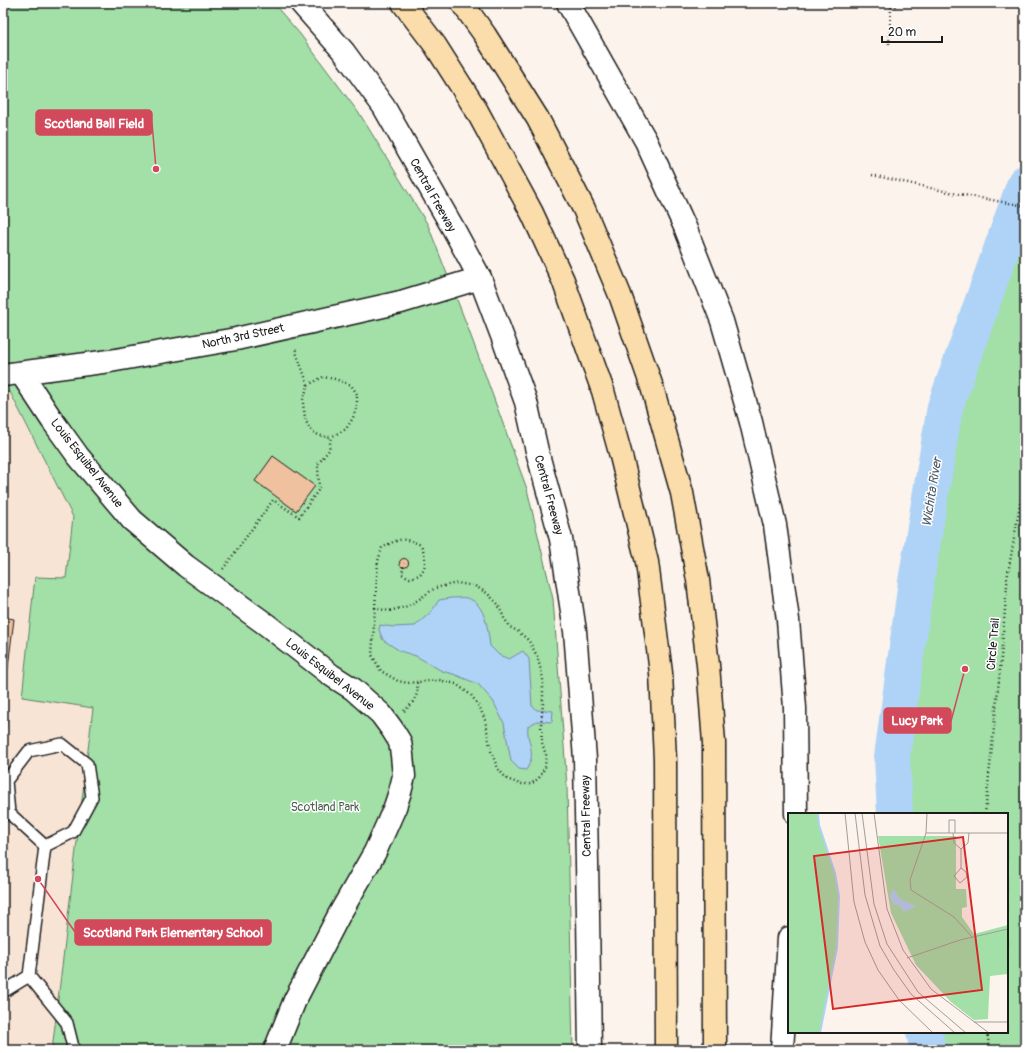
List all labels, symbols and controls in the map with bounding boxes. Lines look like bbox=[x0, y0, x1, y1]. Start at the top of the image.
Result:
scale bar bbox=[882, 18, 942, 44]
text: 20 m bbox=[888, 25, 917, 40]
callout: Scotland Ball Field bbox=[36, 110, 152, 135]
text: Scotland Ball Field bbox=[44, 116, 144, 132]
street label: Central Freeway bbox=[406, 156, 459, 235]
street label: North 3rd Street bbox=[201, 320, 286, 353]
street label: Louis Esquibel Avenue bbox=[47, 416, 126, 511]
street label: Central Freeway bbox=[531, 454, 566, 537]
water label: Wichita River bbox=[919, 454, 946, 528]
street label: Circle Trail bbox=[984, 617, 1003, 671]
street label: Louis Esquibel Avenue bbox=[282, 635, 377, 714]
callout: Lucy Park bbox=[884, 708, 951, 733]
text: Lucy Park bbox=[891, 713, 943, 729]
street label: Central Freeway bbox=[578, 775, 595, 857]
park label: Scotland Park bbox=[291, 800, 359, 815]
inset map bbox=[788, 813, 1008, 1033]
callout: Scotland Park Elementary School bbox=[75, 920, 271, 945]
text: Scotland Park Elementary School bbox=[83, 925, 263, 941]

